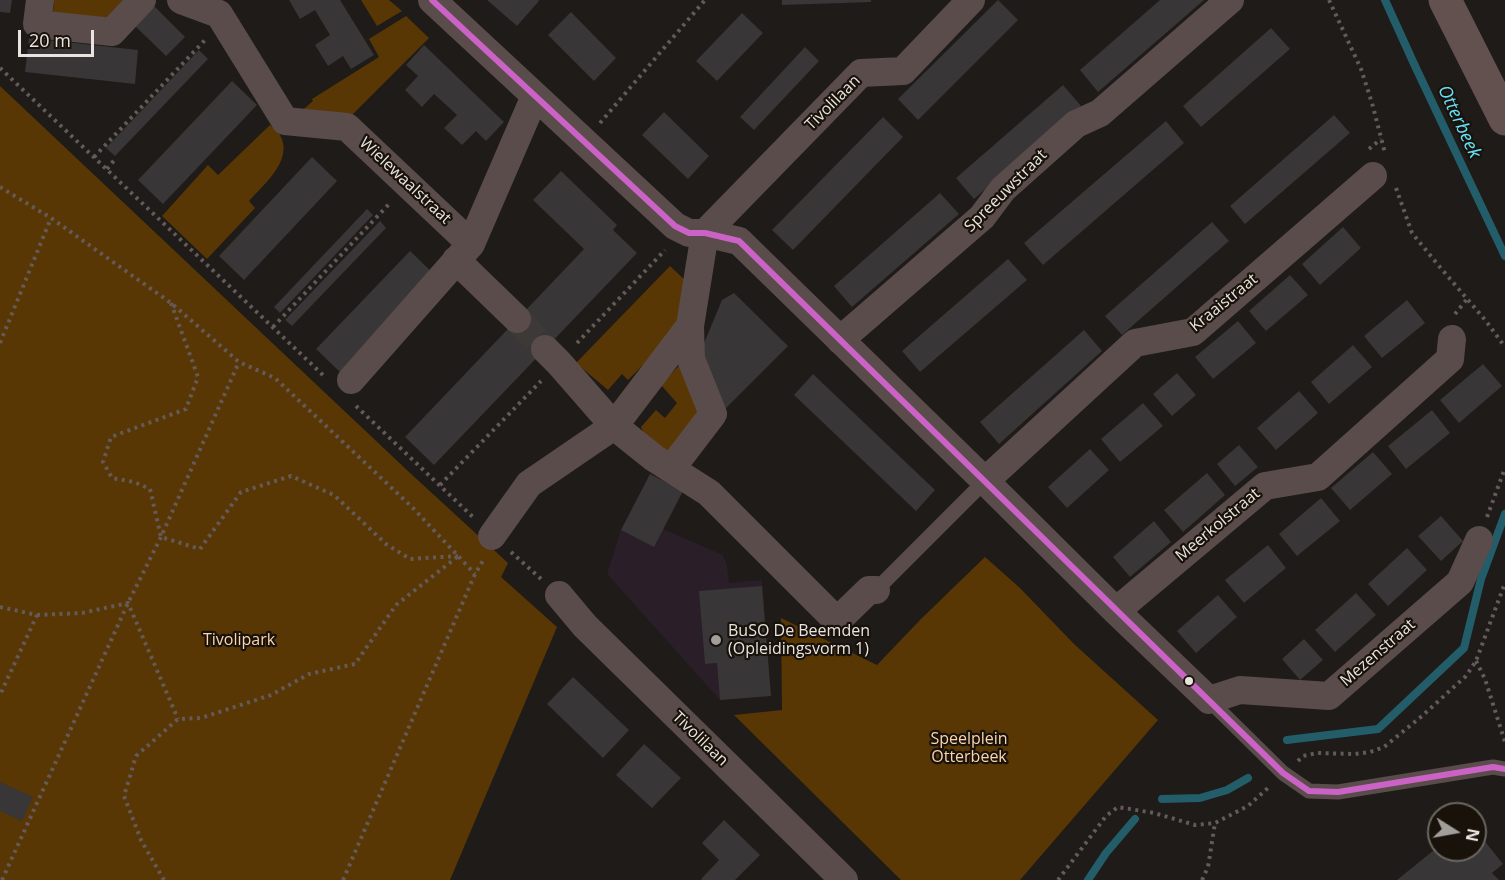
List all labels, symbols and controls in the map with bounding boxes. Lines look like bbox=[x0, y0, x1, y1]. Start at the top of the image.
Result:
scale bar bbox=[21, 18, 98, 56]
text: 20 m bbox=[29, 28, 71, 52]
street label: Tivolilaan bbox=[801, 71, 865, 135]
water label: Otterbeek bbox=[1433, 82, 1485, 162]
street label: Wielewaalstraat bbox=[355, 134, 455, 228]
street label: Spreeuwstraat bbox=[961, 146, 1051, 236]
street label: Kraaistraat bbox=[1186, 270, 1262, 336]
street label: Meerkolstraat bbox=[1172, 484, 1264, 566]
street label: Mezenstraat bbox=[1337, 615, 1419, 691]
place label: BuSO De Beemden (Opleidingsvorm 1) bbox=[728, 621, 870, 659]
park label: Tivolipark bbox=[203, 630, 275, 650]
marker: BuSO De Beemden (Opleidingsvorm 1) bbox=[709, 633, 723, 647]
unlabelled marker bbox=[1183, 675, 1195, 687]
street label: Tivolilaan bbox=[668, 708, 732, 770]
park label: Speelplein Otterbeek bbox=[930, 729, 1008, 767]
north arrow bbox=[1427, 802, 1487, 862]
text: N bbox=[1461, 827, 1485, 844]

